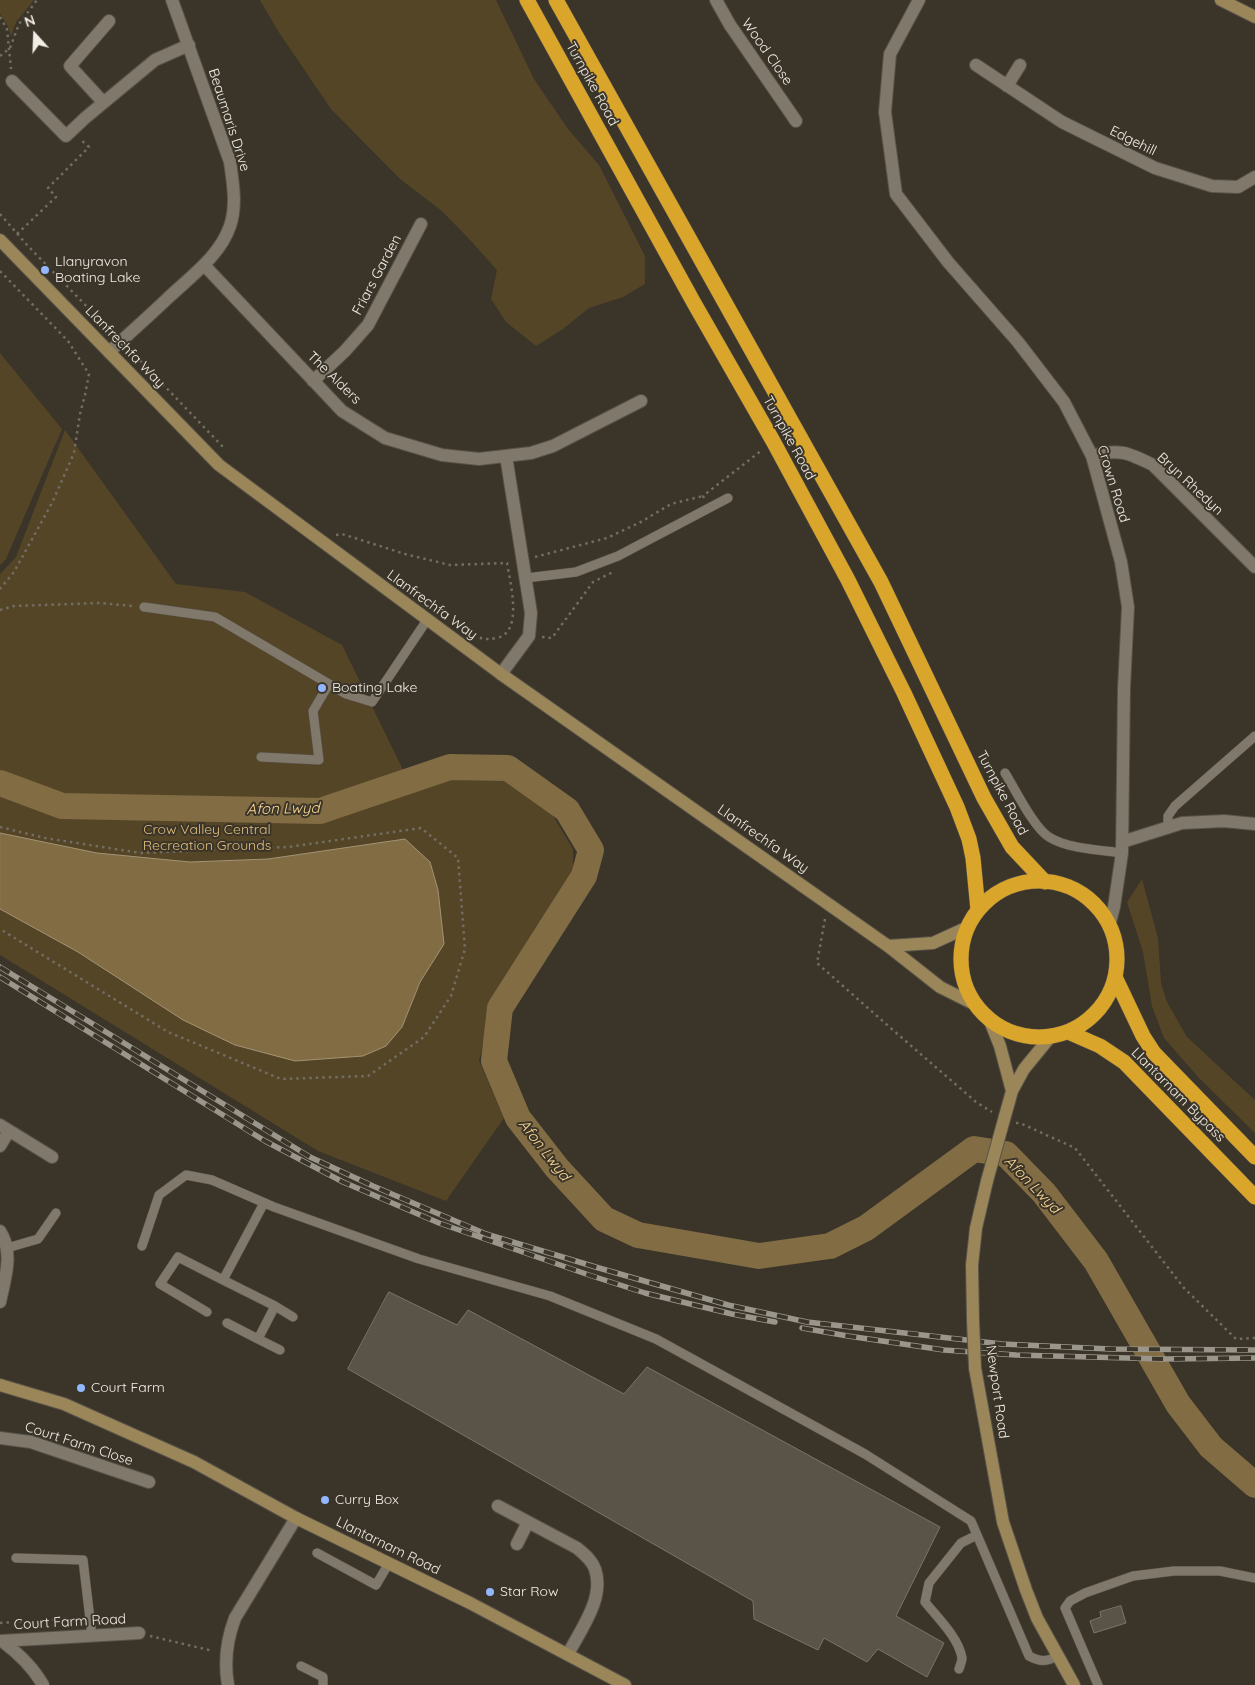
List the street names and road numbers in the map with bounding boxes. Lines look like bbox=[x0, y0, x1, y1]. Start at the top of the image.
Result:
street label: Wood Close bbox=[738, 15, 796, 89]
street label: Turnpike Road bbox=[562, 39, 622, 129]
street label: Beaumaris Drive bbox=[204, 66, 254, 174]
street label: Edgehill bbox=[1107, 122, 1159, 160]
street label: Friars Garden bbox=[349, 232, 405, 318]
street label: Llanfrechfa Way bbox=[82, 302, 168, 392]
street label: The Alders bbox=[303, 348, 365, 408]
street label: Turnpike Road bbox=[759, 393, 819, 483]
street label: Crown Road bbox=[1093, 443, 1133, 525]
street label: Bryn Rhedyn bbox=[1154, 449, 1226, 519]
street label: Llanfrechfa Way bbox=[384, 567, 480, 643]
street label: Turnpike Road bbox=[973, 748, 1031, 838]
street label: Llanfrechfa Way bbox=[714, 801, 812, 877]
street label: Llantarnam Bypass bbox=[1127, 1044, 1229, 1146]
street label: Newport Road bbox=[982, 1344, 1012, 1440]
street label: Court Farm Close bbox=[23, 1419, 135, 1469]
street label: Llantarnam Road bbox=[333, 1514, 443, 1578]
street label: Court Farm Road bbox=[13, 1611, 127, 1633]

